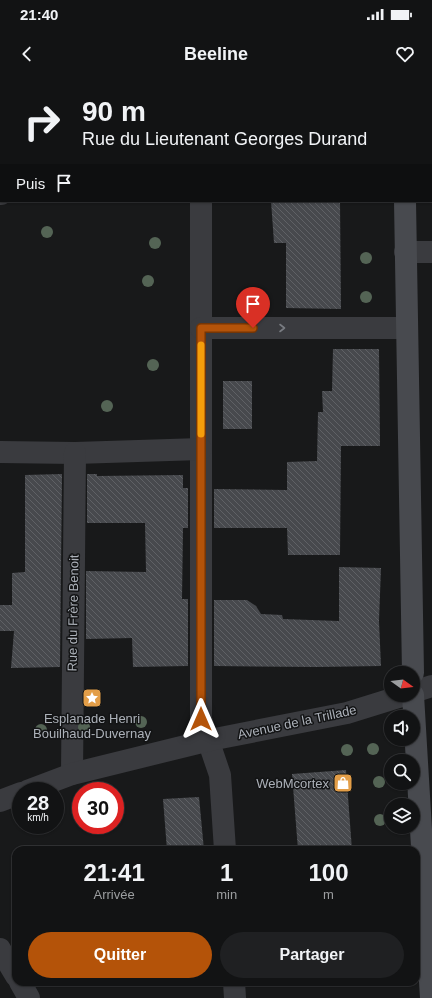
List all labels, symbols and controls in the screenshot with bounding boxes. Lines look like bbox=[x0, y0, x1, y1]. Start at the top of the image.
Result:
text: 21:40 bbox=[20, 6, 58, 23]
icon: back bbox=[16, 43, 38, 65]
icon: heart bbox=[394, 43, 416, 65]
text: Beeline bbox=[184, 44, 248, 64]
icon: right bbox=[16, 96, 68, 148]
text: 90 m bbox=[82, 96, 146, 127]
text: Rue du Lieutenant Georges Durand bbox=[82, 129, 367, 149]
icon: arrive bbox=[53, 172, 75, 194]
text: Puis bbox=[16, 175, 45, 192]
pin bbox=[236, 287, 270, 328]
icon: arrive bbox=[242, 293, 264, 315]
one-way arrow bbox=[279, 324, 285, 332]
street label: Rue du Frère Benoit bbox=[64, 554, 82, 672]
north arrow bbox=[384, 666, 420, 702]
map controls bbox=[384, 666, 420, 834]
place icon: Esplanade Henri Bouilhaud-Duvernay bbox=[81, 687, 103, 709]
position arrow bbox=[180, 698, 222, 740]
street label: Avenue de la Trillade bbox=[236, 702, 358, 742]
button: sound bbox=[384, 710, 420, 746]
place label: Esplanade Henri Bouilhaud-Duvernay bbox=[33, 711, 151, 741]
button: search bbox=[384, 754, 420, 790]
shop icon: WebMcortex bbox=[332, 772, 354, 794]
place label: WebMcortex bbox=[256, 776, 329, 791]
speed limit sign: 30 bbox=[72, 782, 124, 834]
text: 28 bbox=[27, 792, 49, 814]
button: layers bbox=[384, 798, 420, 834]
text: km/h bbox=[27, 812, 49, 823]
text: 21:41 bbox=[83, 859, 145, 886]
text: 1 bbox=[220, 859, 233, 886]
text: 100 bbox=[309, 859, 349, 886]
text: Arrivée bbox=[93, 887, 135, 902]
text: min bbox=[216, 887, 237, 902]
text: m bbox=[323, 887, 334, 902]
button: Quitter bbox=[28, 932, 212, 978]
button: Partager bbox=[220, 932, 404, 978]

